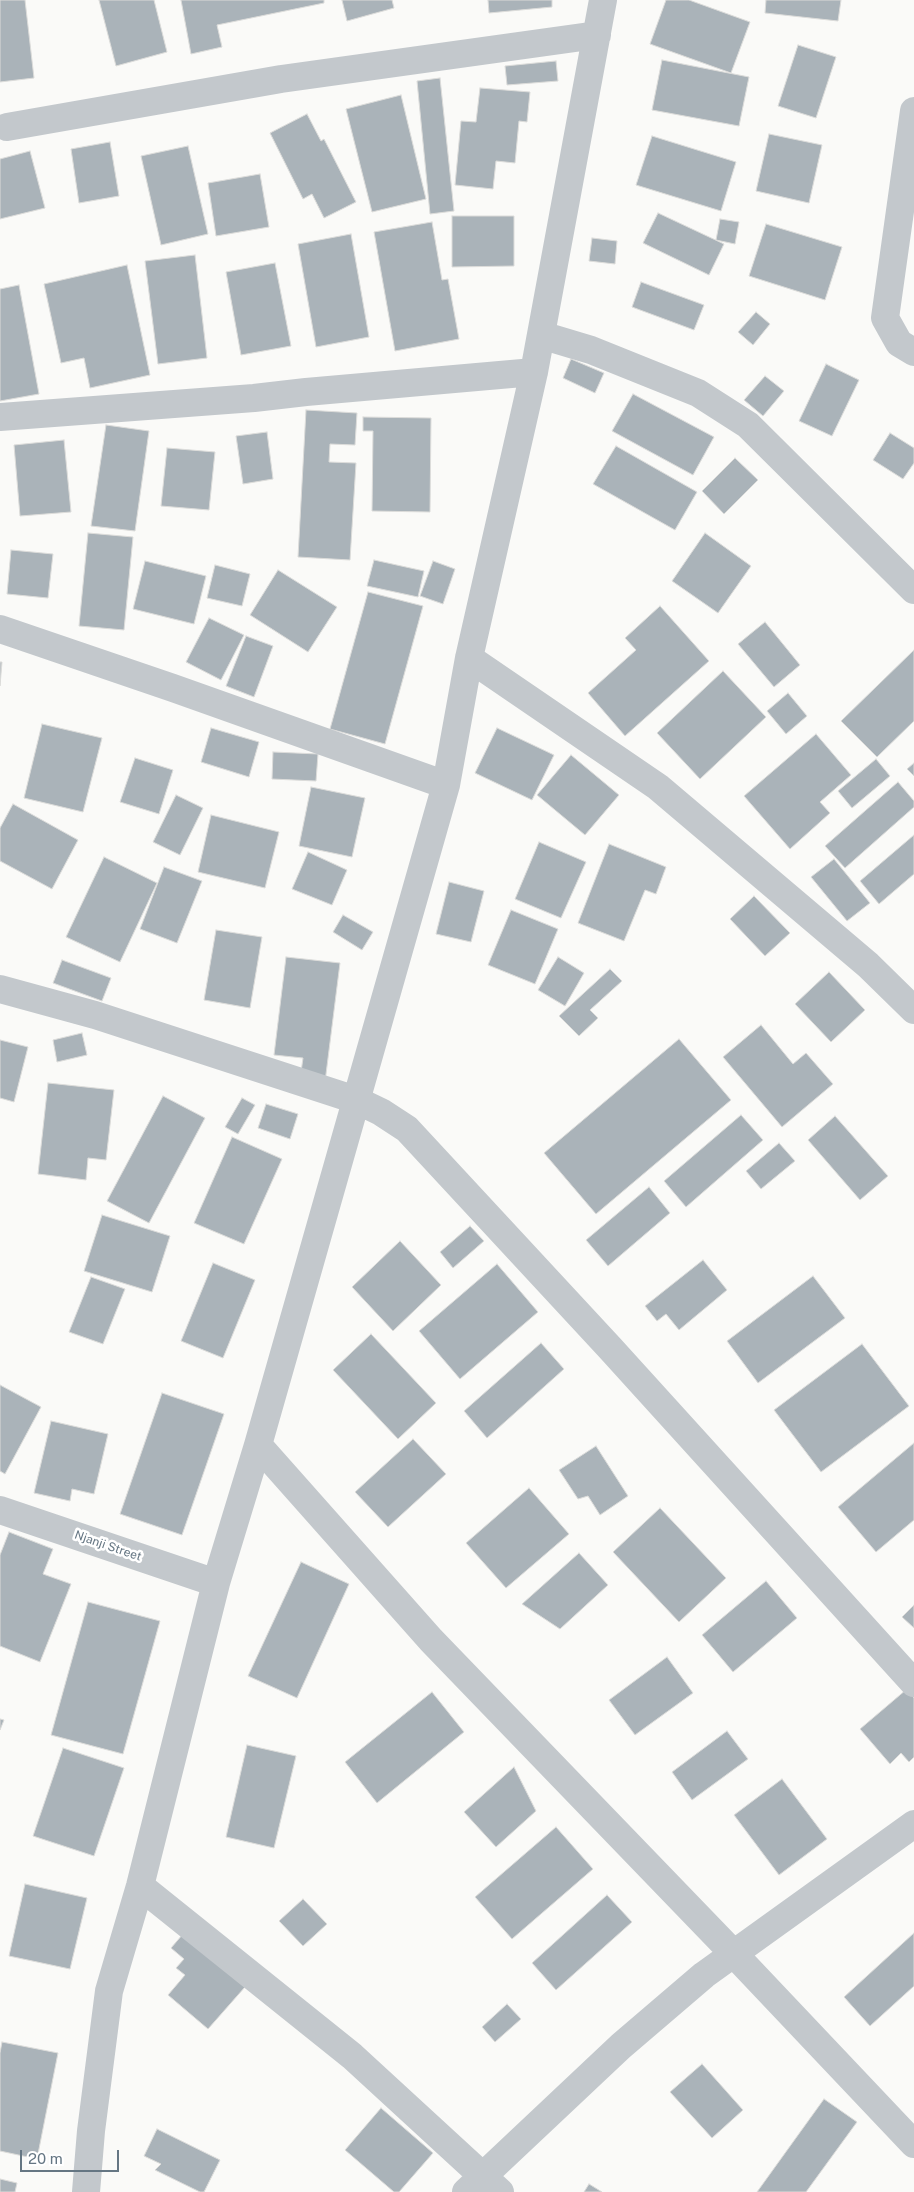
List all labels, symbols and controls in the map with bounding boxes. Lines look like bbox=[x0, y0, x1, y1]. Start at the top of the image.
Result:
street label: Njanji Street bbox=[73, 1528, 143, 1564]
scale bar bbox=[22, 2140, 121, 2172]
text: 20 m bbox=[28, 2150, 63, 2167]

